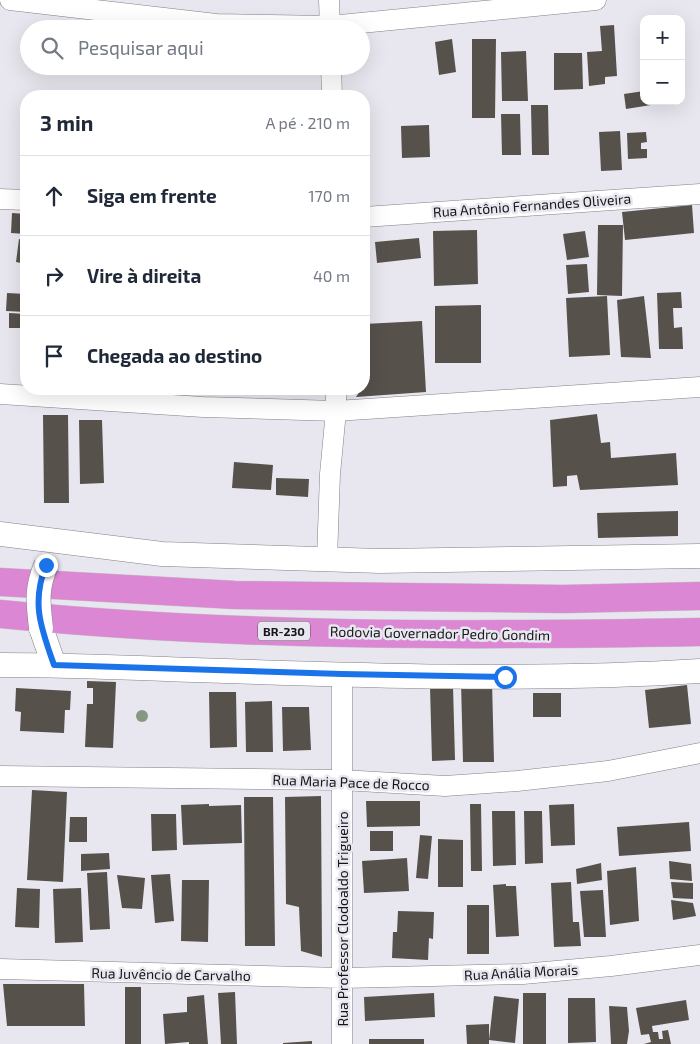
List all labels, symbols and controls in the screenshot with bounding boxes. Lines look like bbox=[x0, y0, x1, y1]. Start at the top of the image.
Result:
map controls bbox=[640, 15, 685, 105]
button: + bbox=[640, 15, 685, 60]
search box bbox=[20, 20, 370, 75]
icon: search bbox=[38, 34, 66, 62]
text: Pesquisar aqui bbox=[78, 36, 204, 59]
button: − bbox=[640, 60, 685, 105]
text: 3 min bbox=[40, 110, 93, 135]
text: A pé · 210 m bbox=[265, 113, 350, 132]
icon: ahead bbox=[40, 182, 68, 210]
text: Siga em frente bbox=[87, 184, 217, 207]
text: 170 m bbox=[308, 186, 350, 205]
street label: Rua Antônio Fernandes Oliveira bbox=[432, 190, 632, 220]
icon: right bbox=[40, 262, 68, 290]
text: Vire à direita bbox=[87, 264, 201, 287]
text: 40 m bbox=[313, 266, 350, 285]
icon: arrive bbox=[40, 342, 68, 370]
text: Chegada ao destino bbox=[87, 344, 262, 367]
route end bbox=[35, 554, 58, 577]
road number: BR-230 bbox=[258, 622, 310, 640]
street label: Rodovia Governador Pedro Gondim bbox=[330, 623, 550, 643]
route start bbox=[494, 666, 517, 689]
street label: Rua Maria Pace de Rocco bbox=[272, 771, 430, 793]
street label: Rua Professor Clodoaldo Trigueiro bbox=[334, 811, 351, 1027]
street label: Rua Anália Morais bbox=[464, 961, 578, 983]
street label: Rua Juvêncio de Carvalho bbox=[91, 964, 251, 984]

